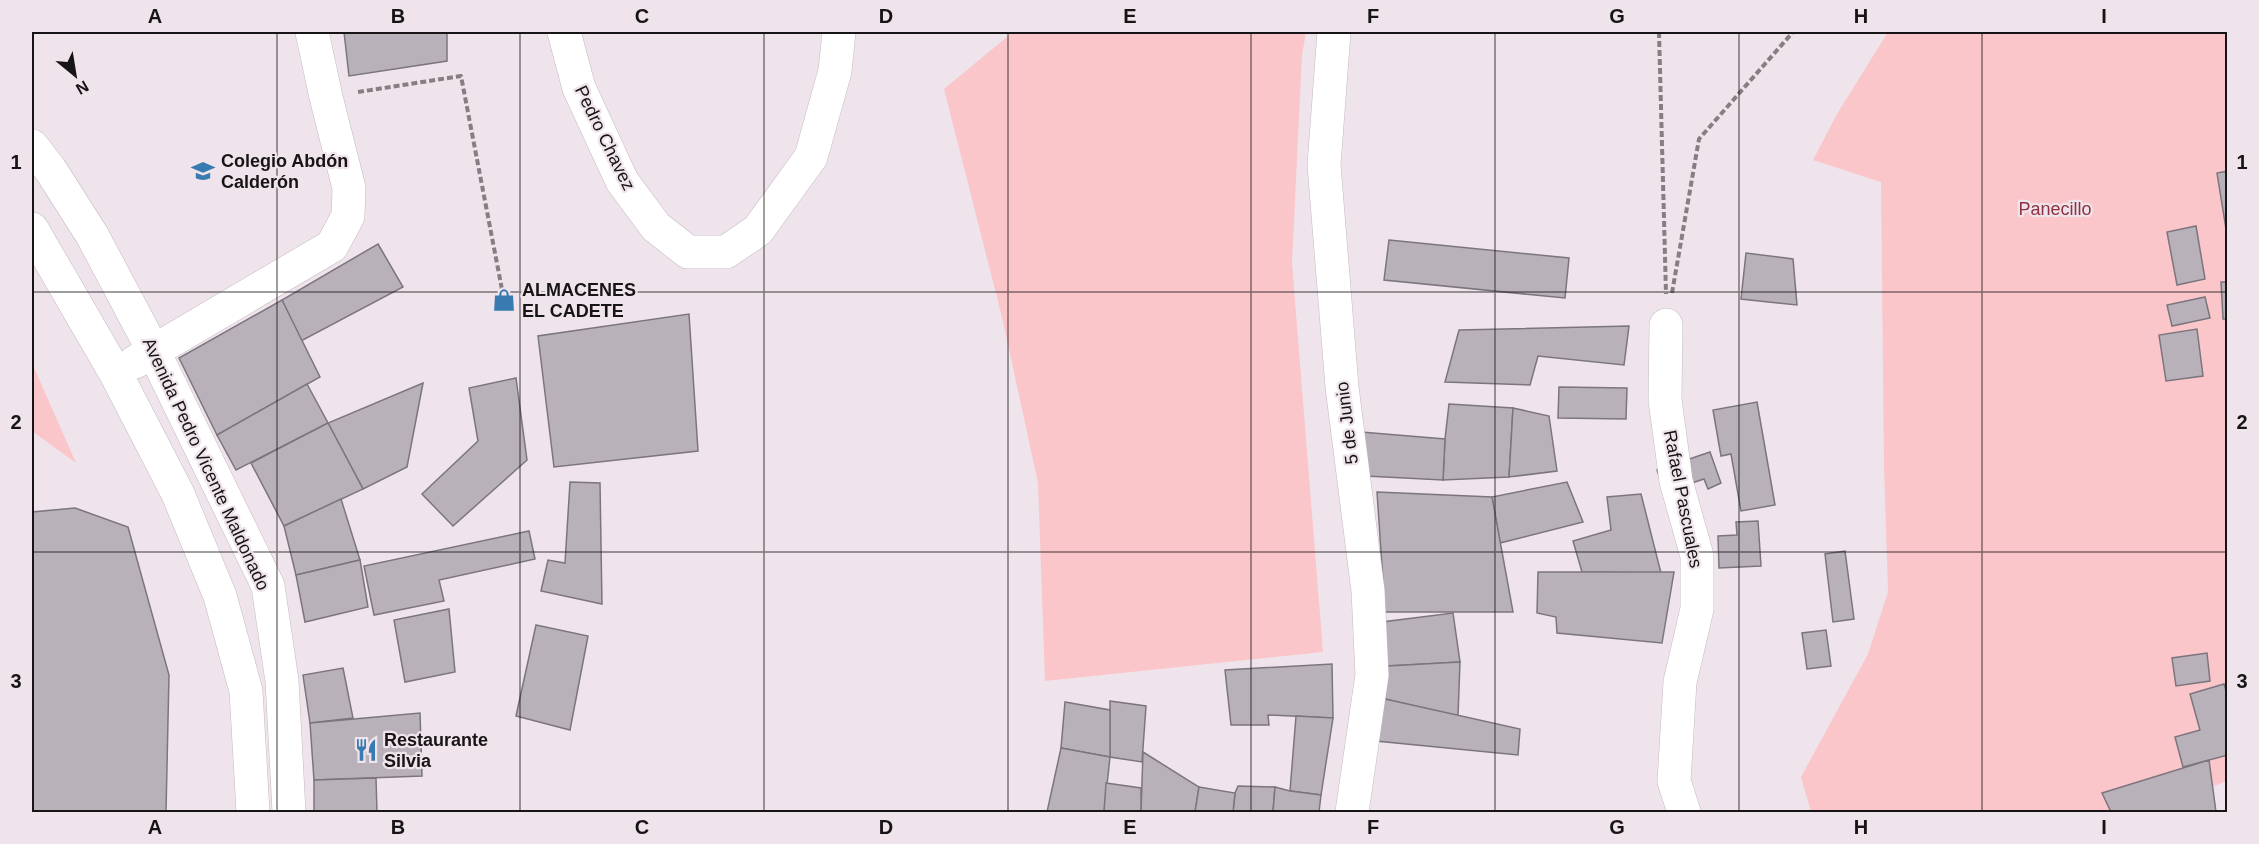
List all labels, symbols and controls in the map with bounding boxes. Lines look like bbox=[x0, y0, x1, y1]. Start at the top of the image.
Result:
text: A bbox=[148, 5, 162, 27]
text: B bbox=[391, 5, 405, 27]
text: C bbox=[635, 5, 649, 27]
text: D bbox=[879, 5, 893, 27]
text: E bbox=[1123, 5, 1137, 27]
text: F bbox=[1367, 5, 1379, 27]
text: G bbox=[1609, 5, 1625, 27]
text: H bbox=[1854, 5, 1868, 27]
text: I bbox=[2101, 5, 2107, 27]
north arrow bbox=[45, 45, 105, 105]
text: N bbox=[73, 77, 92, 98]
street label: Pedro Chavez bbox=[571, 82, 639, 194]
text: 1 bbox=[10, 151, 22, 173]
place label: Colegio Abdón Calderón bbox=[221, 151, 348, 192]
text: 1 bbox=[2236, 151, 2248, 173]
school or university icon: Colegio Abdón Calderón bbox=[190, 158, 216, 184]
park label: Panecillo bbox=[2018, 199, 2092, 219]
place label: ALMACENES EL CADETE bbox=[522, 280, 636, 321]
shop icon: ALMACENES EL CADETE bbox=[491, 287, 517, 313]
street label: Avenida Pedro Vicente Maldonado bbox=[139, 334, 273, 594]
street label: 5 de Junio bbox=[1332, 381, 1362, 465]
text: 2 bbox=[10, 411, 22, 433]
text: 2 bbox=[2236, 411, 2248, 433]
street label: Rafael Pascuales bbox=[1660, 428, 1706, 570]
text: 3 bbox=[10, 670, 22, 692]
text: 3 bbox=[2236, 670, 2248, 692]
place label: Restaurante Silvia bbox=[384, 730, 488, 771]
restaurant icon: Restaurante Silvia bbox=[353, 737, 379, 763]
text: A bbox=[148, 816, 162, 838]
text: B bbox=[391, 816, 405, 838]
text: C bbox=[635, 816, 649, 838]
text: D bbox=[879, 816, 893, 838]
text: E bbox=[1123, 816, 1137, 838]
text: F bbox=[1367, 816, 1379, 838]
text: G bbox=[1609, 816, 1625, 838]
text: H bbox=[1854, 816, 1868, 838]
text: I bbox=[2101, 816, 2107, 838]

